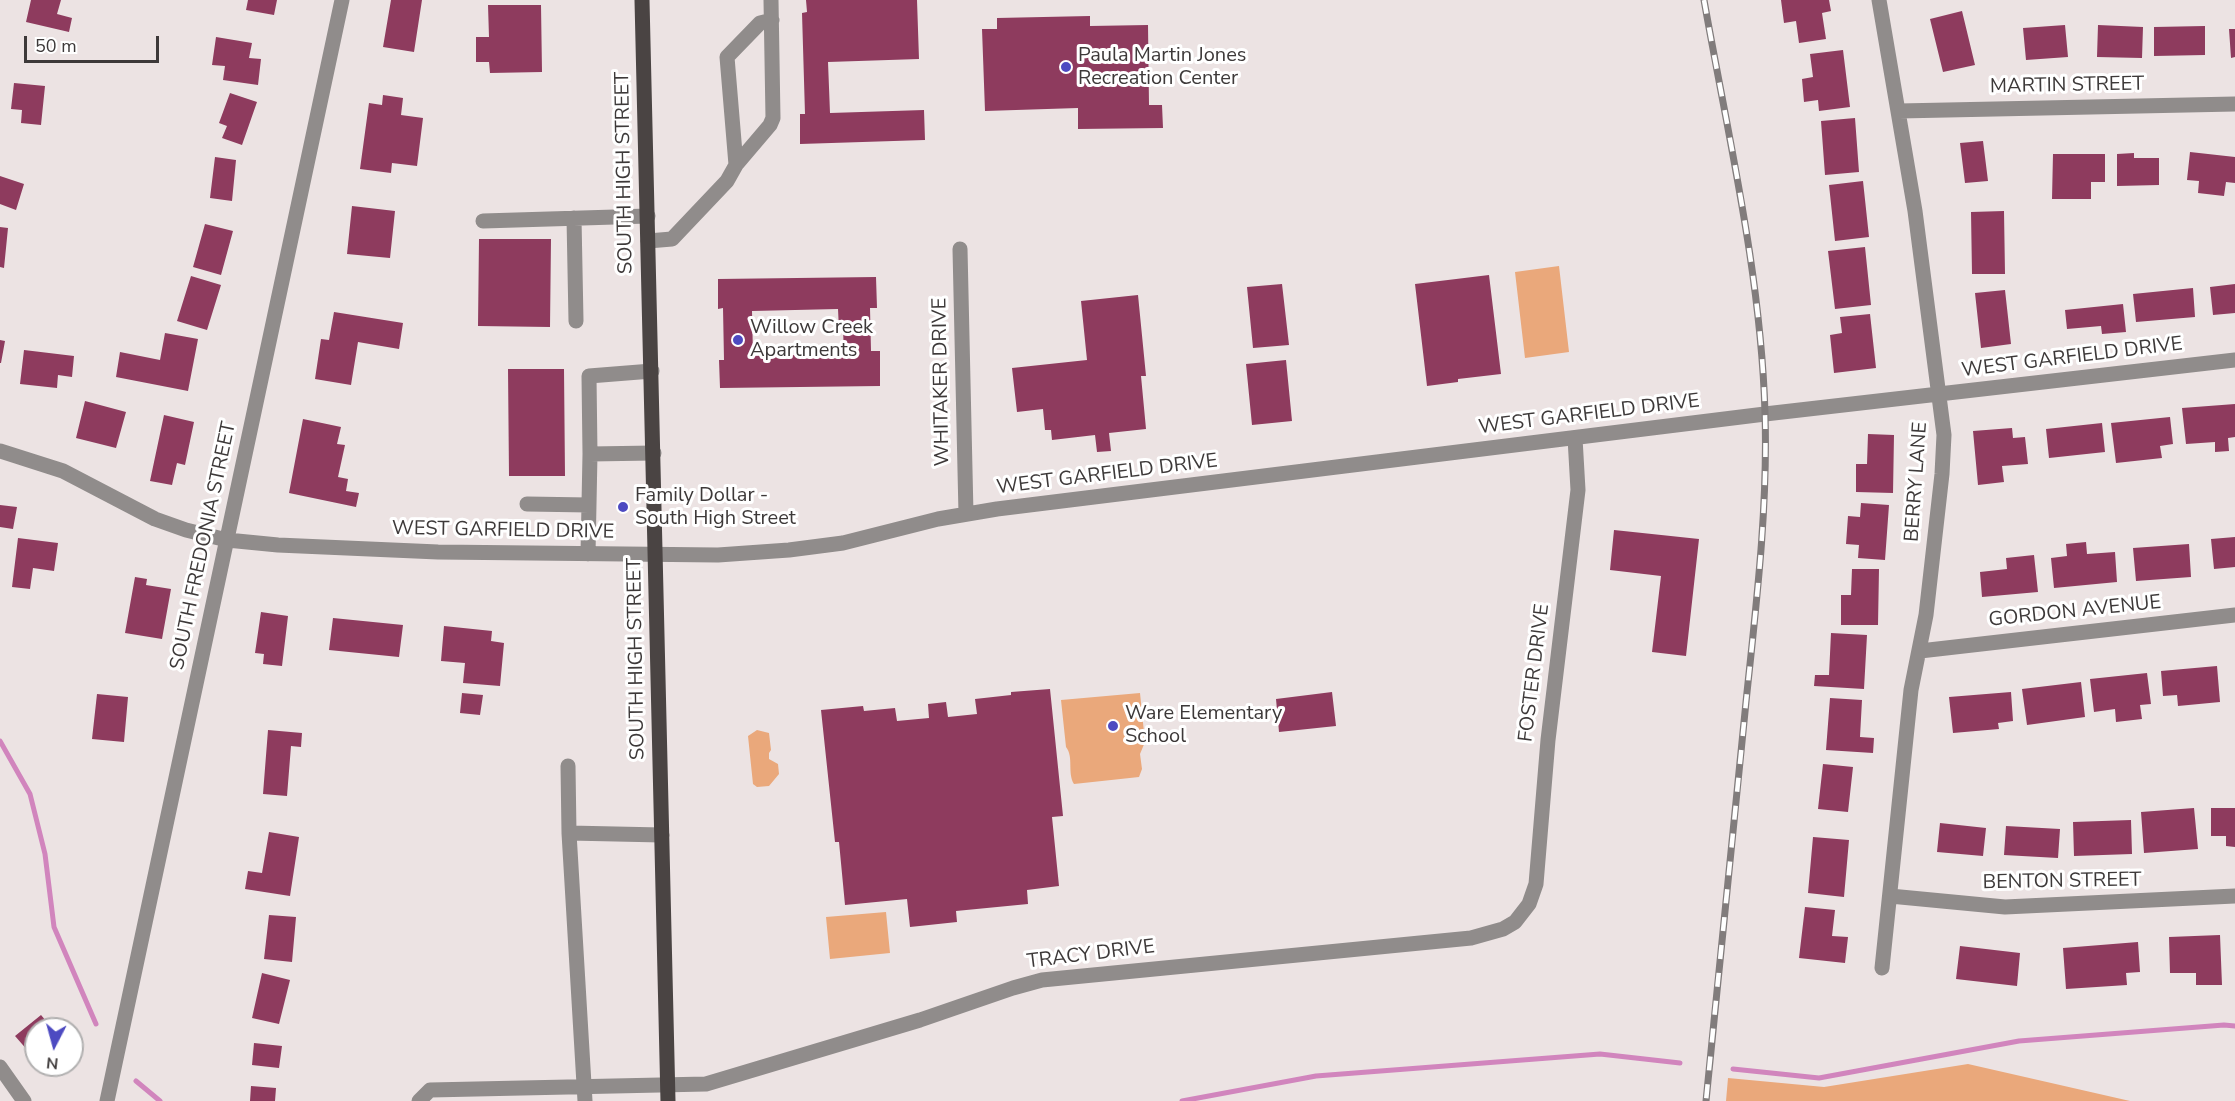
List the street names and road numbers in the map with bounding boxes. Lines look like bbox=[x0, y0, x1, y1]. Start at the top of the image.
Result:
street label: SOUTH HIGH STREET bbox=[611, 72, 639, 274]
street label: MARTIN STREET bbox=[1990, 73, 2144, 99]
street label: WHITAKER DRIVE bbox=[929, 297, 955, 467]
street label: WEST GARFIELD DRIVE bbox=[1960, 333, 2184, 383]
street label: WEST GARFIELD DRIVE bbox=[1477, 390, 1701, 440]
street label: SOUTH FREDONIA STREET bbox=[166, 420, 242, 672]
street label: BERRY LANE bbox=[1901, 421, 1933, 543]
street label: WEST GARFIELD DRIVE bbox=[995, 450, 1219, 500]
street label: WEST GARFIELD DRIVE bbox=[392, 517, 614, 545]
street label: SOUTH HIGH STREET bbox=[623, 558, 651, 760]
street label: GORDON AVENUE bbox=[1988, 591, 2162, 633]
street label: FOSTER DRIVE bbox=[1515, 603, 1555, 743]
street label: BENTON STREET bbox=[1982, 869, 2142, 895]
street label: TRACY DRIVE bbox=[1026, 935, 1156, 975]

